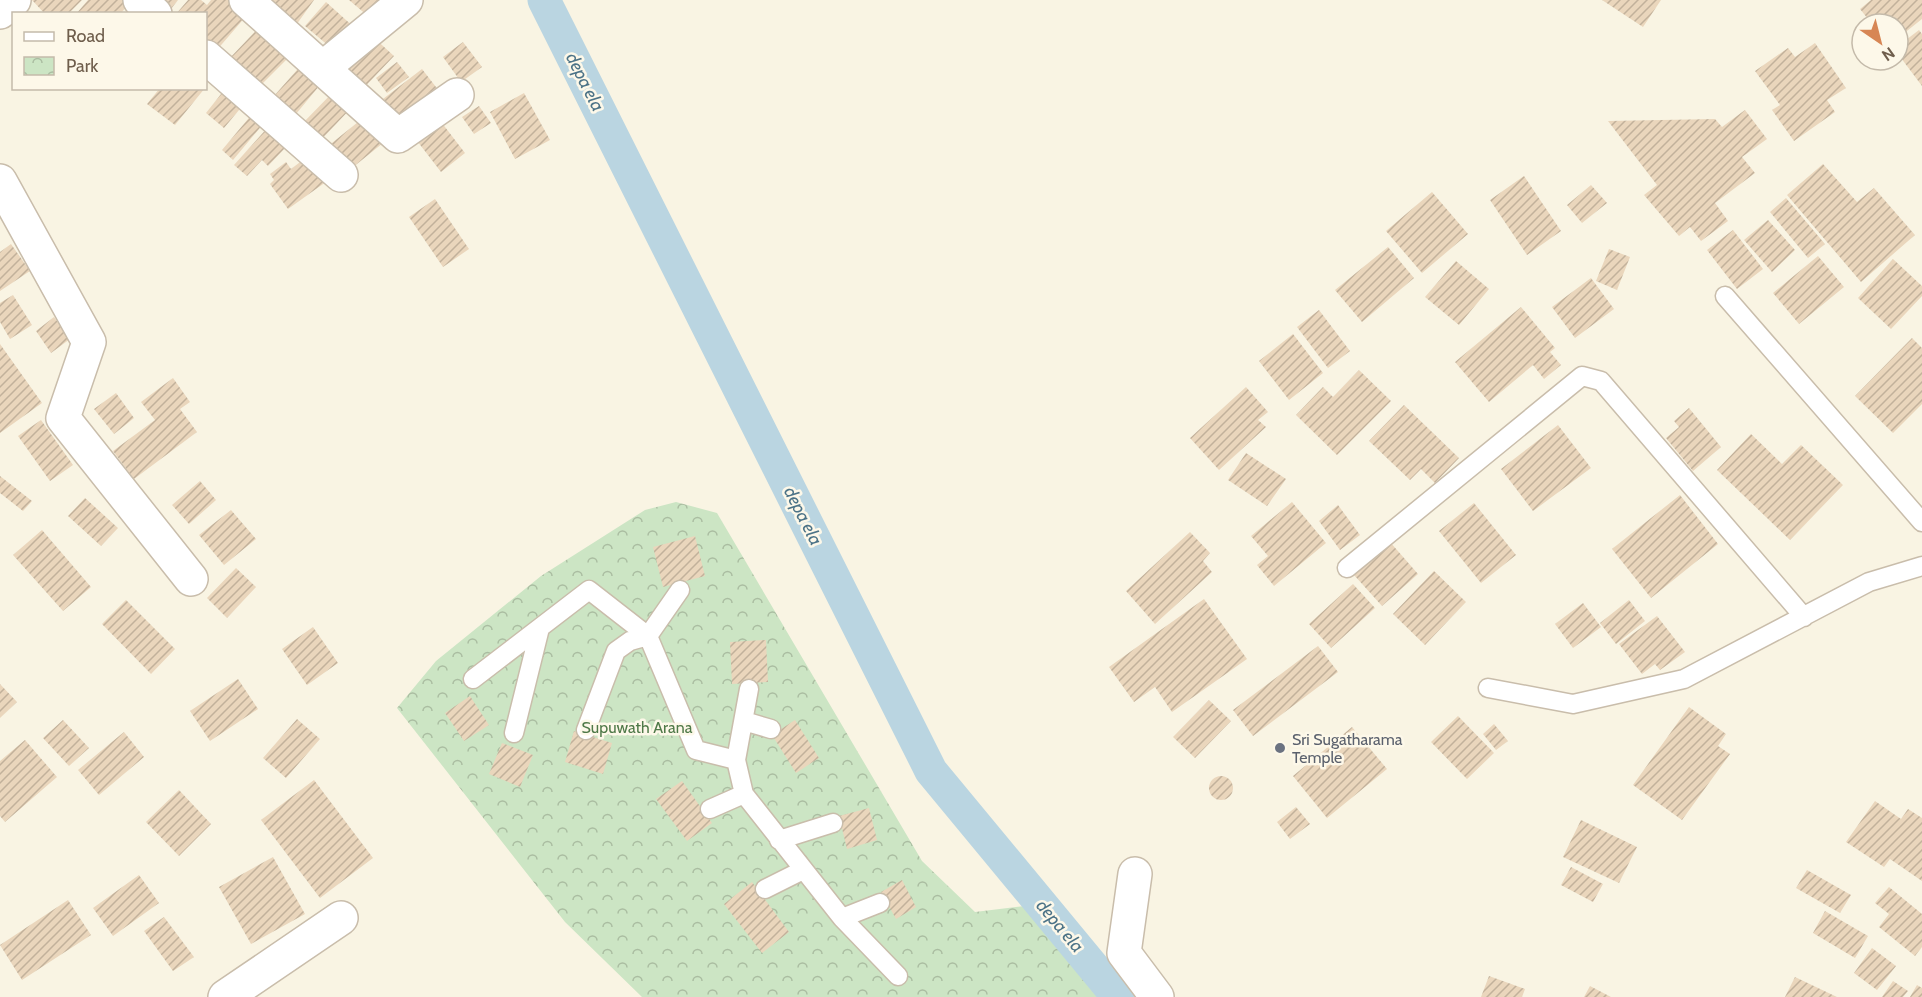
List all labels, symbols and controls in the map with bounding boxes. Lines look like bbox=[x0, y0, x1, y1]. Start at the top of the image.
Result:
legend bbox=[12, 12, 207, 90]
north arrow bbox=[1850, 12, 1910, 72]
text: Road bbox=[66, 25, 105, 47]
text: N bbox=[1878, 43, 1898, 65]
water label: depa ela bbox=[561, 49, 609, 115]
text: Park bbox=[66, 55, 99, 77]
water label: depa ela bbox=[779, 483, 827, 549]
park label: Supuwath Arana bbox=[582, 718, 693, 737]
place label: Sri Sugatharama Temple bbox=[1292, 730, 1403, 767]
marker: Sri Sugatharama Temple bbox=[1273, 741, 1287, 755]
water label: depa ela bbox=[1031, 895, 1089, 957]

